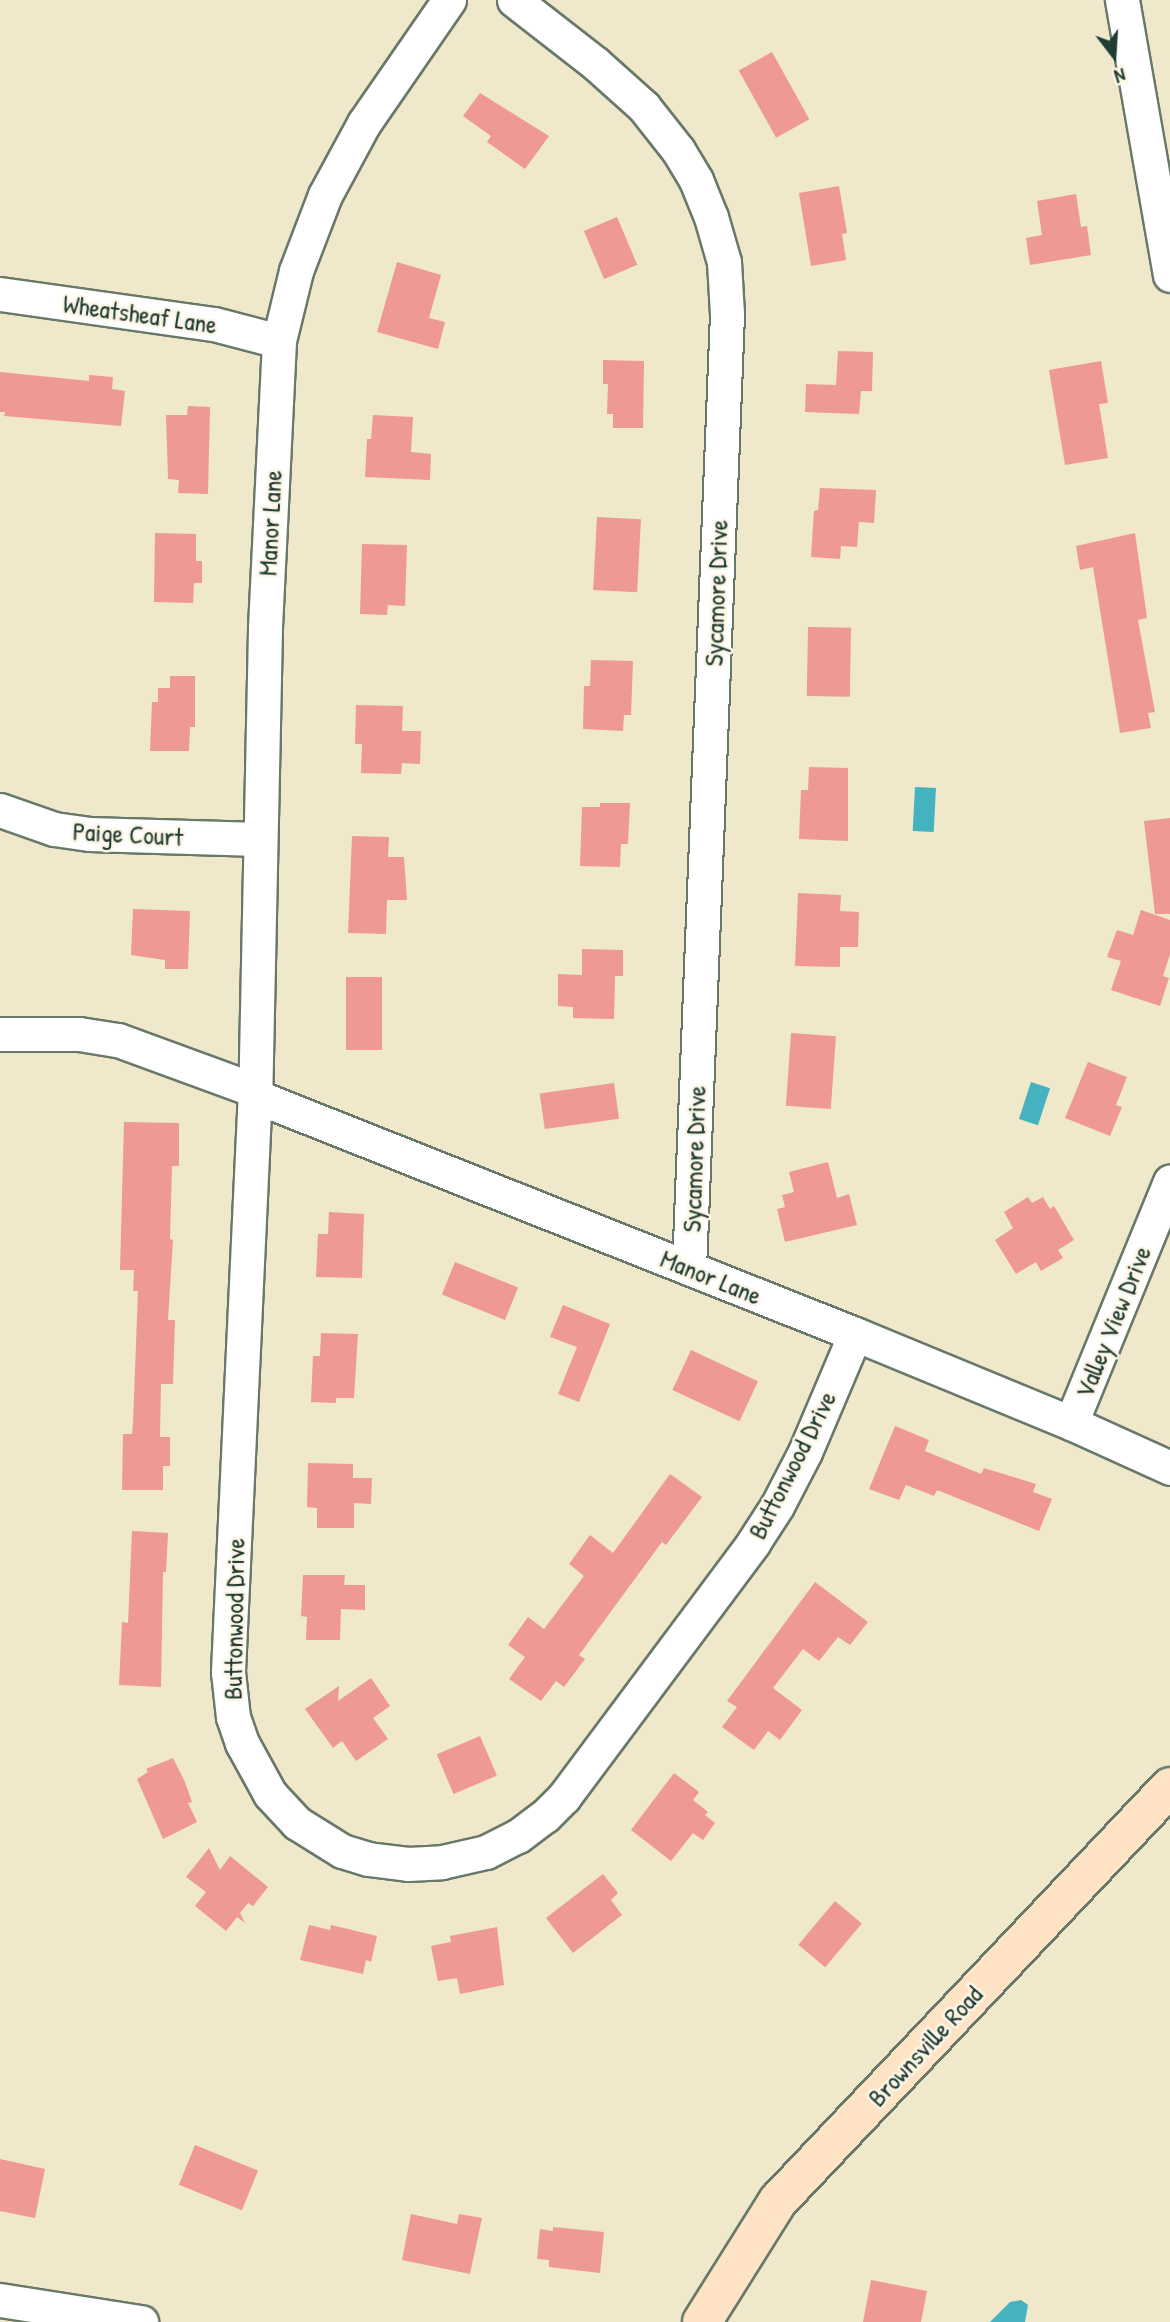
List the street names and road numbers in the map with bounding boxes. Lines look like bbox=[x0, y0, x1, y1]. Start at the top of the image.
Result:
street label: Wheatsheaf Lane bbox=[61, 288, 219, 340]
street label: Manor Lane bbox=[252, 469, 288, 577]
street label: Sycamore Drive bbox=[698, 519, 734, 667]
street label: Paige Court bbox=[72, 816, 184, 852]
street label: Sycamore Drive bbox=[676, 1085, 712, 1233]
street label: Valley View Drive bbox=[1068, 1241, 1158, 1403]
street label: Manor Lane bbox=[656, 1243, 766, 1311]
street label: Buttonwood Drive bbox=[741, 1386, 843, 1544]
street label: Buttonwood Drive bbox=[217, 1538, 251, 1700]
street label: Brownsville Road bbox=[861, 1979, 989, 2113]

